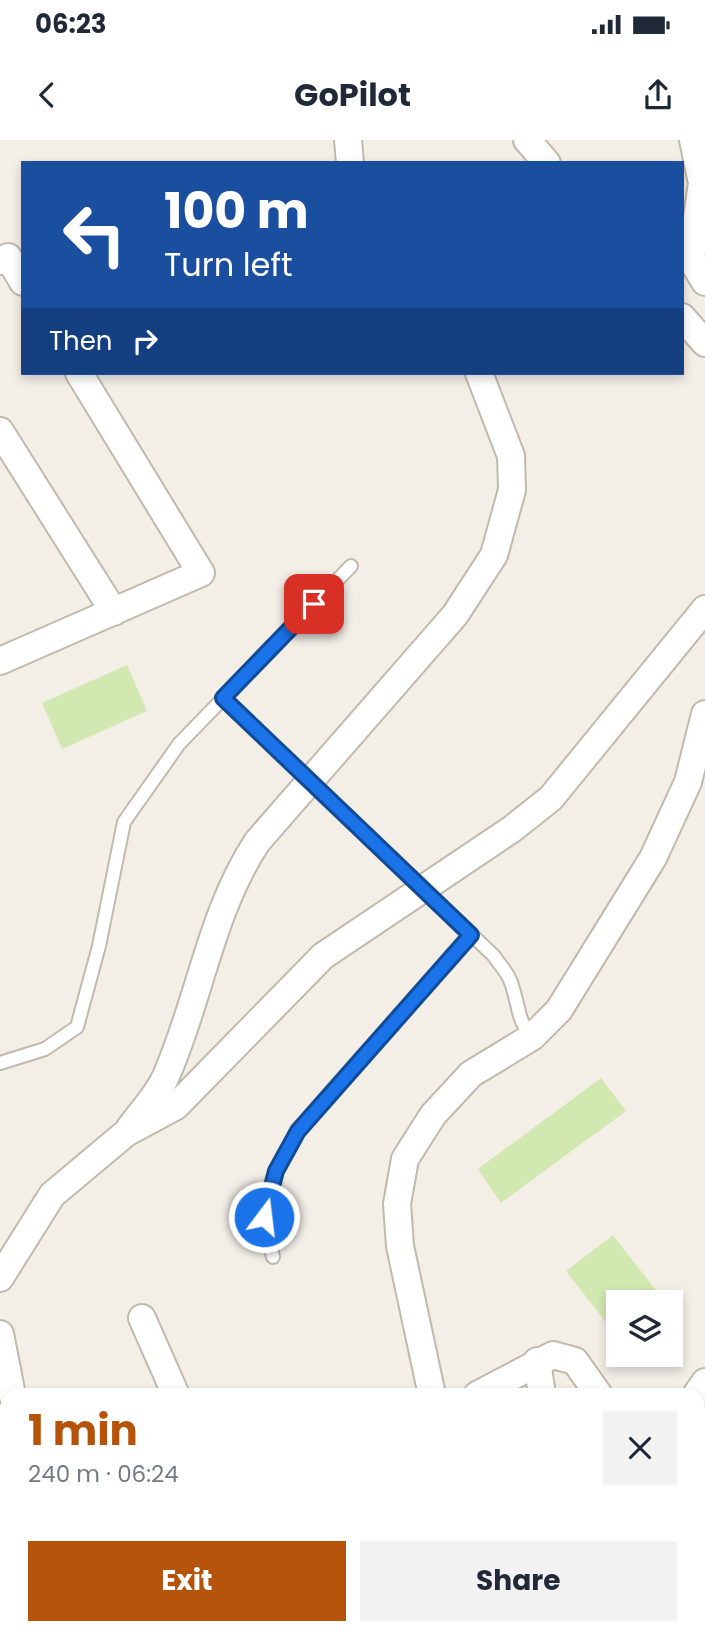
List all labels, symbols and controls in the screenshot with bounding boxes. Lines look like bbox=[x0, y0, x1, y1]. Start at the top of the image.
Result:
text: 06:23 bbox=[35, 6, 106, 42]
text: GoPilot bbox=[294, 72, 411, 117]
icon: back bbox=[28, 76, 66, 114]
icon: share bbox=[639, 76, 677, 114]
text: 100 m bbox=[164, 177, 309, 245]
icon: left bbox=[49, 189, 140, 280]
text: Turn left bbox=[164, 242, 293, 287]
icon: right bbox=[126, 322, 164, 360]
text: Then bbox=[49, 323, 112, 359]
pin bbox=[284, 574, 344, 634]
icon: arrive bbox=[295, 585, 333, 623]
position arrow bbox=[227, 1180, 301, 1254]
map controls bbox=[606, 1290, 683, 1367]
button: layers bbox=[606, 1290, 683, 1367]
text: 1 min bbox=[28, 1401, 138, 1460]
button: close bbox=[603, 1411, 677, 1485]
text: 240 m · 06:24 bbox=[28, 1458, 179, 1490]
button: Exit bbox=[28, 1541, 346, 1621]
button: Share bbox=[360, 1541, 677, 1621]

